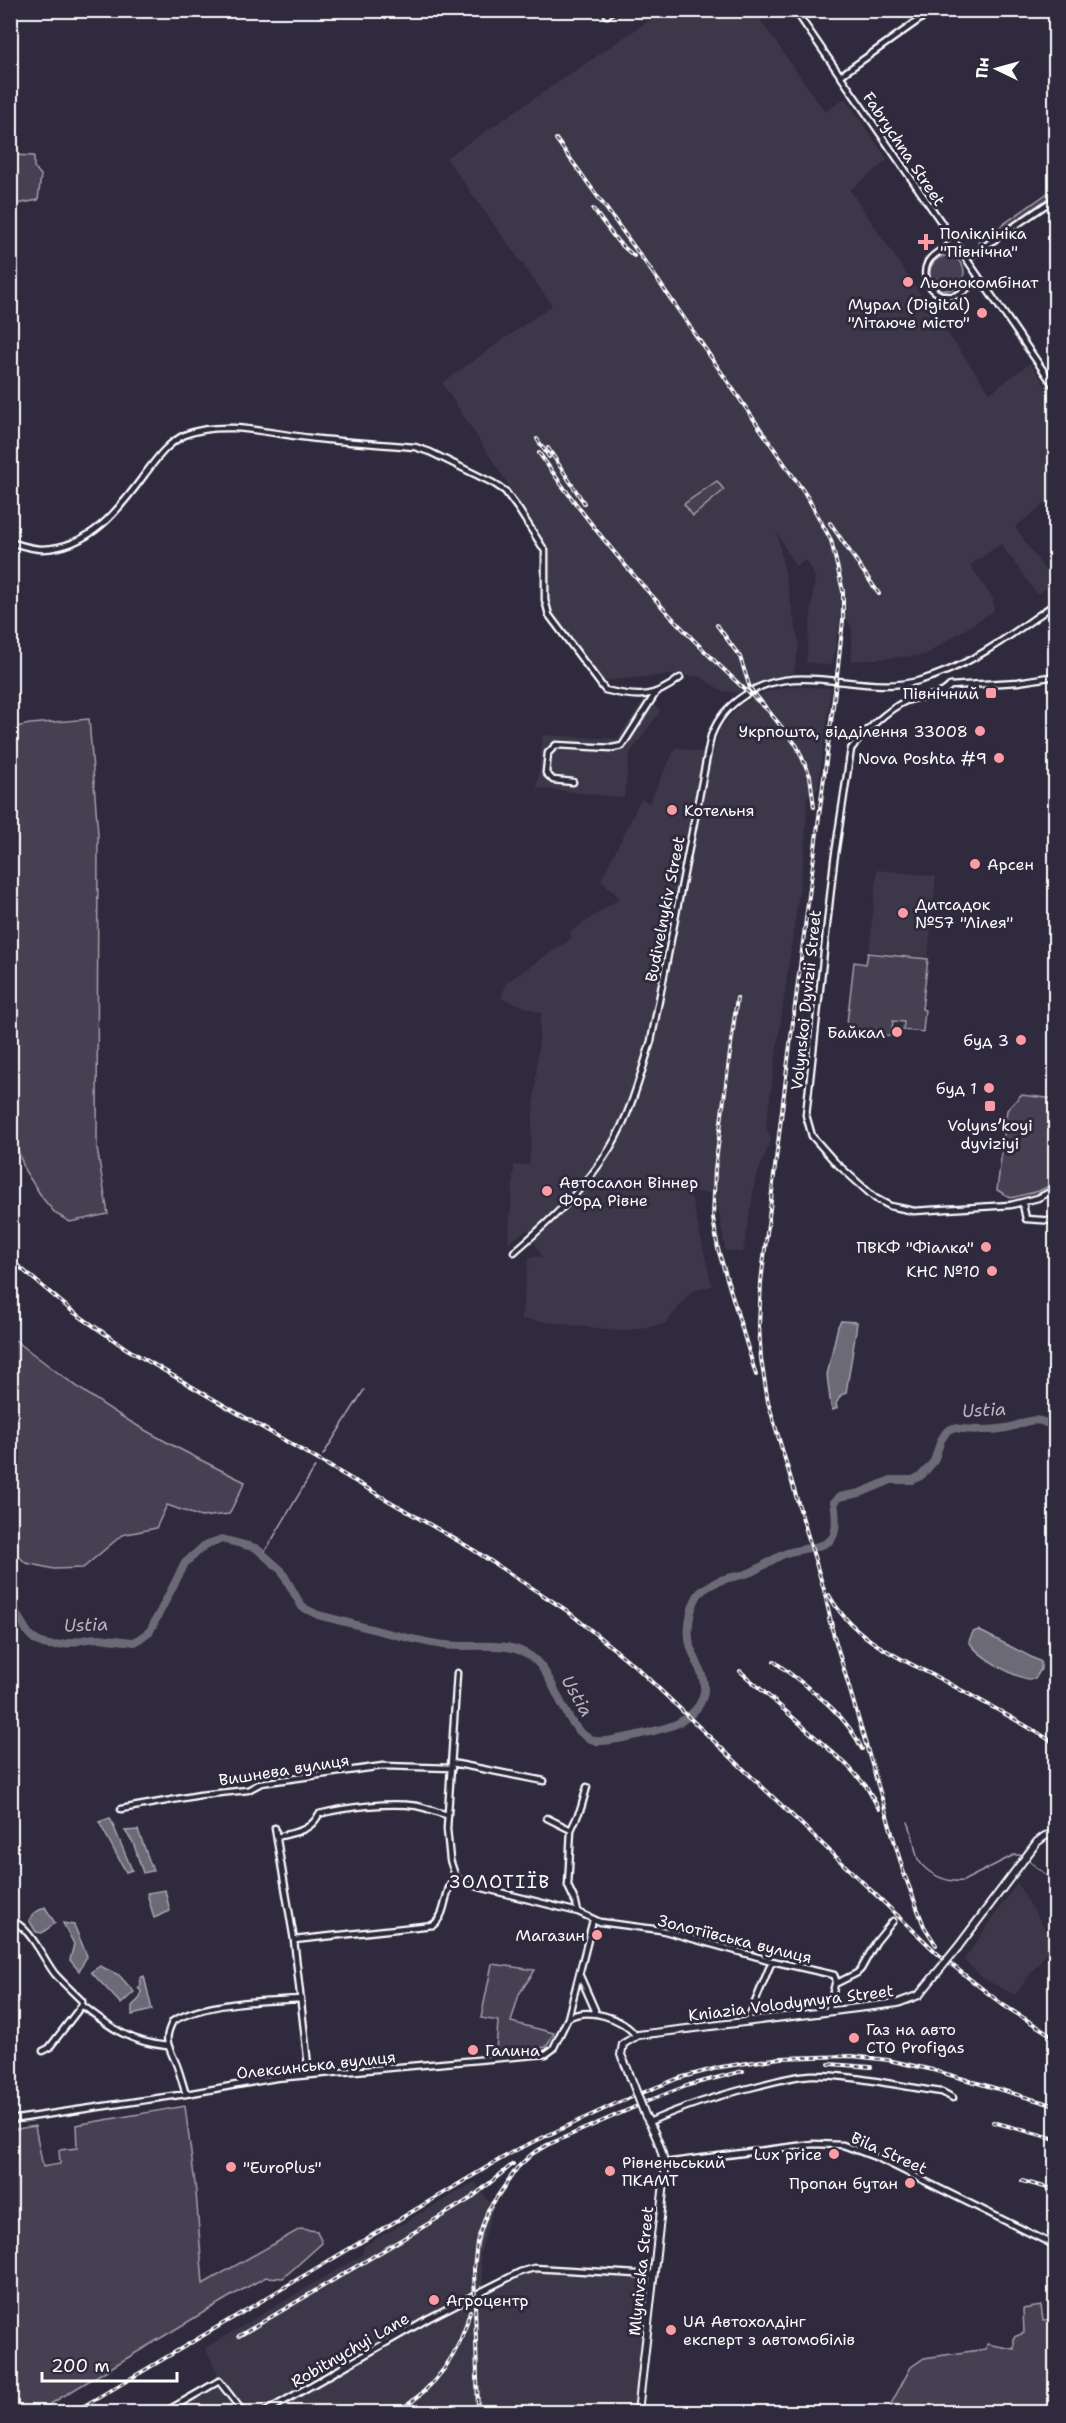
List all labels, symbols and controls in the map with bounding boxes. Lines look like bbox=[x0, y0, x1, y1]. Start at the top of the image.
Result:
north arrow bbox=[967, 39, 1027, 99]
text: Пн bbox=[971, 56, 994, 79]
street label: Fabrychna Street bbox=[858, 88, 950, 210]
place label: Поліклініка "Північна" bbox=[940, 223, 1027, 262]
marker: Поліклініка "Північна" bbox=[917, 233, 935, 251]
place label: Льонокомбінат bbox=[920, 272, 1039, 293]
marker: Льонокомбінат bbox=[901, 275, 915, 289]
place label: Мурал (Digital) "Літаюче місто" bbox=[848, 294, 970, 333]
marker: Мурал (Digital) "Літаюче місто" bbox=[975, 306, 989, 320]
place label: Північний bbox=[903, 683, 979, 704]
marker: Північний bbox=[984, 686, 998, 700]
place label: Укрпошта, відділення 33008 bbox=[739, 721, 968, 742]
marker: Укрпошта, відділення 33008 bbox=[973, 724, 987, 738]
place label: Nova Poshta #9 bbox=[858, 748, 987, 769]
marker: Nova Poshta #9 bbox=[992, 751, 1006, 765]
place label: Котельня bbox=[684, 800, 755, 821]
marker: Котельня bbox=[665, 803, 679, 817]
street label: Budivelnykiv Street bbox=[641, 834, 689, 984]
place label: Арсен bbox=[987, 854, 1034, 875]
marker: Арсен bbox=[968, 857, 982, 871]
place label: Дитсадок №57 "Лілея" bbox=[915, 894, 1013, 933]
marker: Дитсадок №57 "Лілея" bbox=[896, 906, 910, 920]
street label: Volynskoi Dyvizii Street bbox=[786, 909, 826, 1091]
place label: Байкал bbox=[827, 1022, 885, 1043]
marker: Байкал bbox=[890, 1025, 904, 1039]
place label: буд 3 bbox=[963, 1030, 1009, 1051]
marker: буд 3 bbox=[1014, 1033, 1028, 1047]
place label: буд 1 bbox=[936, 1078, 977, 1099]
marker: буд 1 bbox=[982, 1081, 996, 1095]
marker: Volynsʹkoyi dyviziyi bbox=[983, 1099, 997, 1113]
place label: Volynsʹkoyi dyviziyi bbox=[947, 1115, 1033, 1154]
place label: Автосалон Віннер Форд Рівне bbox=[559, 1172, 698, 1211]
marker: Автосалон Віннер Форд Рівне bbox=[540, 1184, 554, 1198]
place label: ПВКФ "Фіалка" bbox=[857, 1237, 974, 1258]
marker: ПВКФ "Фіалка" bbox=[979, 1240, 993, 1254]
place label: КНС №10 bbox=[906, 1261, 980, 1282]
marker: КНС №10 bbox=[985, 1264, 999, 1278]
water label: Ustia bbox=[961, 1397, 1007, 1423]
water label: Ustia bbox=[63, 1612, 109, 1638]
water label: Ustia bbox=[556, 1671, 598, 1721]
street label: Вишнева вулиця bbox=[217, 1749, 351, 1791]
district label: ЗОЛОТІЇВ bbox=[449, 1870, 551, 1894]
street label: Золотіївська вулиця bbox=[656, 1910, 814, 1968]
place label: Магазин bbox=[516, 1925, 585, 1946]
marker: Магазин bbox=[590, 1928, 604, 1942]
street label: Kniazia Volodymyra Street bbox=[687, 1980, 895, 2026]
place label: Газ на авто СТО Profigas bbox=[866, 2019, 965, 2058]
marker: Газ на авто СТО Profigas bbox=[847, 2031, 861, 2045]
place label: Галина bbox=[485, 2040, 540, 2061]
marker: Галина bbox=[466, 2043, 480, 2057]
street label: Олексинська вулиця bbox=[235, 2046, 397, 2084]
street label: Bila Street bbox=[848, 2127, 930, 2179]
place label: Lux price bbox=[754, 2144, 822, 2165]
marker: Lux price bbox=[827, 2147, 841, 2161]
place label: Рівненьський ПКАМТ bbox=[622, 2152, 725, 2191]
place label: "EuroPlus" bbox=[243, 2157, 322, 2178]
marker: "EuroPlus" bbox=[224, 2160, 238, 2174]
marker: Рівненьський ПКАМТ bbox=[603, 2164, 617, 2178]
place label: Пропан бутан bbox=[789, 2173, 898, 2194]
marker: Пропан бутан bbox=[903, 2176, 917, 2190]
street label: Mlynivska Street bbox=[624, 2205, 658, 2337]
place label: Агроцентр bbox=[446, 2290, 529, 2311]
marker: Агроцентр bbox=[427, 2293, 441, 2307]
street label: Robitnychyi Lane bbox=[287, 2308, 413, 2392]
place label: UA Автохолдінг експерт з автомобілів bbox=[683, 2311, 855, 2350]
marker: UA Автохолдінг експерт з автомобілів bbox=[664, 2323, 678, 2337]
scale bar bbox=[42, 2345, 177, 2383]
text: 200 m bbox=[51, 2354, 110, 2378]

